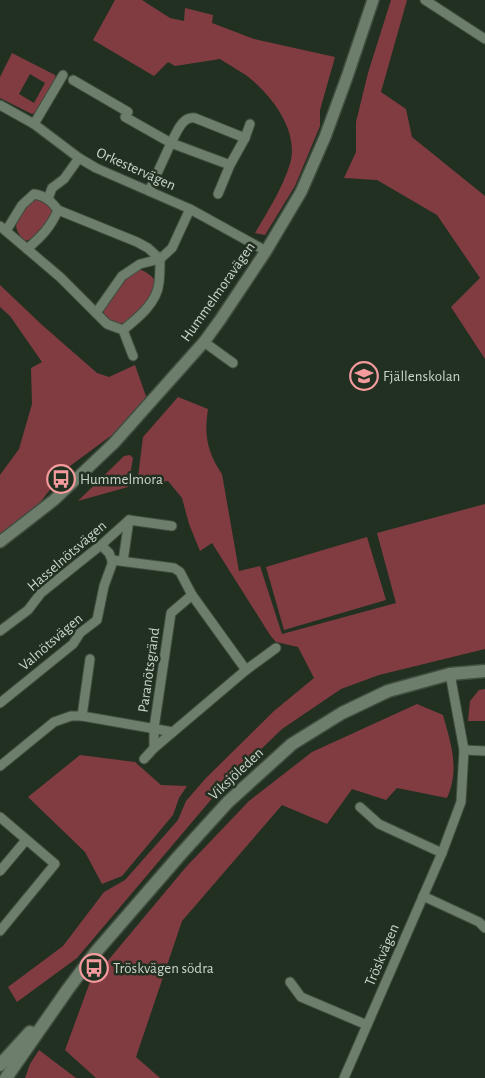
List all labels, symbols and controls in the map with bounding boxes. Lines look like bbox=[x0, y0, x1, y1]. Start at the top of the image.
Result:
street label: Orkestervägen bbox=[94, 145, 178, 193]
street label: Hummelmoravägen bbox=[178, 239, 258, 345]
school or university icon: Fjällenskolan bbox=[349, 361, 379, 391]
place label: Fjällenskolan bbox=[383, 369, 460, 384]
bus stop icon: Hummelmora bbox=[46, 464, 76, 494]
place label: Hummelmora bbox=[80, 472, 163, 487]
street label: Hasselnötsvägen bbox=[25, 518, 109, 594]
street label: Valnötsvägen bbox=[16, 611, 86, 673]
street label: Paranötsgränd bbox=[136, 626, 162, 713]
street label: Viksjöleden bbox=[206, 745, 266, 803]
street label: Tröskvägen bbox=[362, 922, 402, 988]
bus stop icon: Tröskvägen södra bbox=[79, 953, 109, 983]
place label: Tröskvägen södra bbox=[113, 961, 214, 976]

